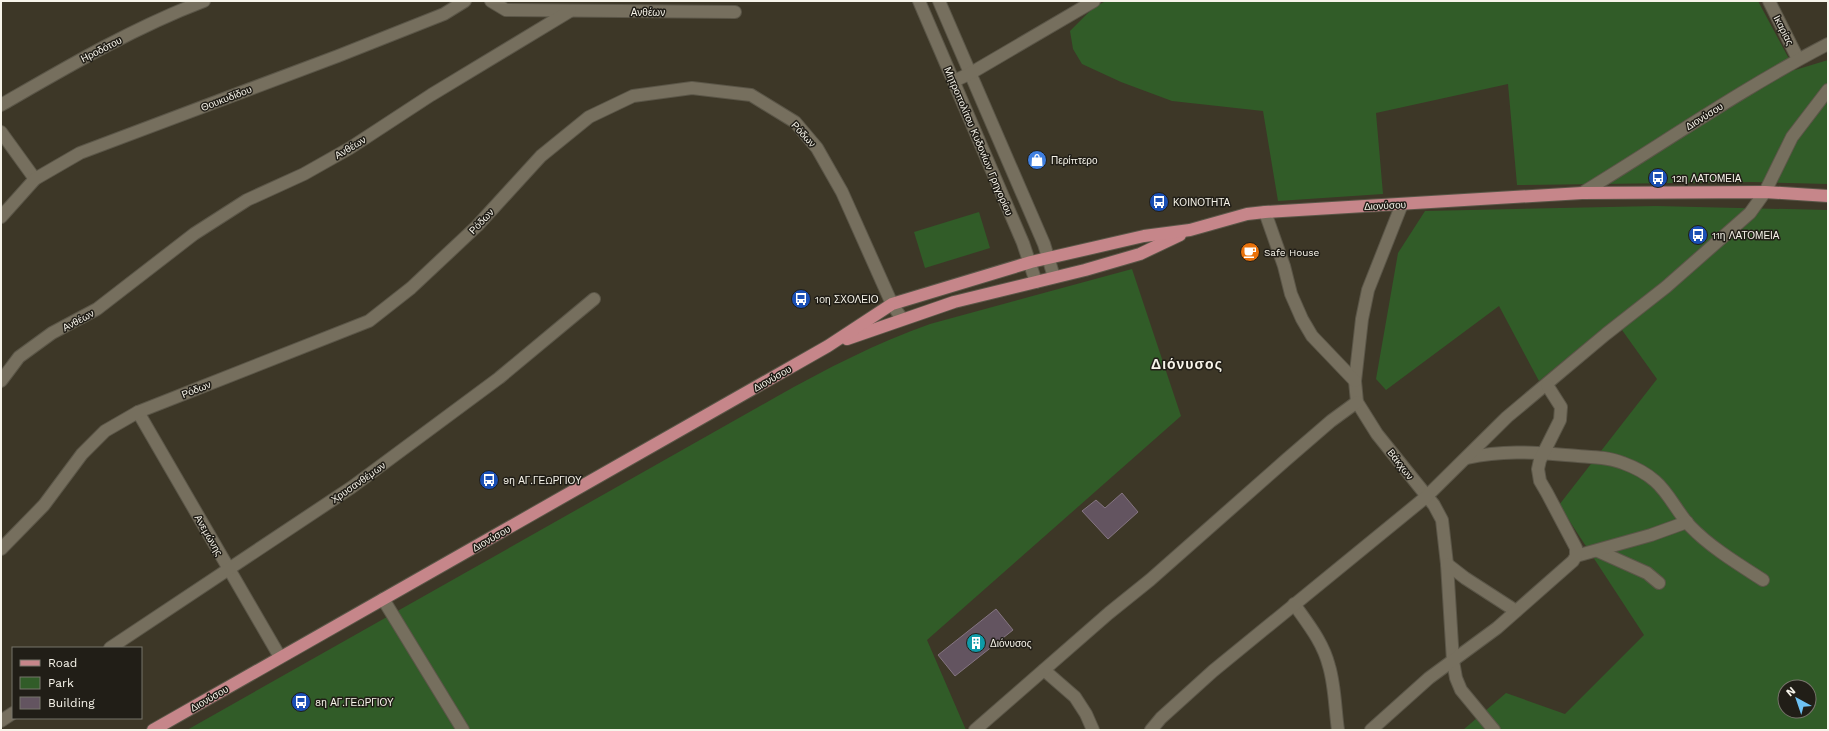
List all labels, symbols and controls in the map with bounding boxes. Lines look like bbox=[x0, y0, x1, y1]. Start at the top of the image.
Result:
street label: Ανθέων bbox=[631, 7, 665, 18]
street label: Ικαρίας bbox=[1771, 13, 1796, 47]
street label: Ηροδότου bbox=[79, 34, 123, 64]
street label: Μητροπολίτου Κυδονίων Γρηγορίου bbox=[942, 65, 1015, 217]
street label: Θουκυδίδου bbox=[199, 84, 253, 113]
street label: Διονύσου bbox=[1683, 101, 1725, 132]
street label: Ρόδων bbox=[789, 119, 818, 149]
street label: Ανθέων bbox=[333, 134, 368, 161]
shop icon: Περίπτερο bbox=[1026, 149, 1048, 171]
place label: Περίπτερο bbox=[1051, 155, 1098, 166]
bus stop icon: 12η ΛΑΤΟΜΕΙΑ bbox=[1647, 167, 1669, 189]
place label: 12η ΛΑΤΟΜΕΙΑ bbox=[1672, 173, 1742, 184]
bus stop icon: ΚΟΙΝΟΤΗΤΑ bbox=[1148, 191, 1170, 213]
place label: ΚΟΙΝΟΤΗΤΑ bbox=[1173, 197, 1231, 208]
street label: Διονύσου bbox=[1364, 199, 1406, 212]
street label: Ρόδων bbox=[467, 207, 496, 236]
bus stop icon: 11η ΛΑΤΟΜΕΙΑ bbox=[1687, 224, 1709, 246]
place label: 11η ΛΑΤΟΜΕΙΑ bbox=[1712, 230, 1780, 241]
cafe icon: Safe House bbox=[1239, 241, 1261, 263]
place label: Safe House bbox=[1264, 247, 1320, 258]
bus stop icon: 10η ΣΧΟΛΕΙΟ bbox=[790, 288, 812, 310]
place label: 10η ΣΧΟΛΕΙΟ bbox=[815, 294, 879, 305]
street label: Ανθέων bbox=[60, 308, 96, 333]
district label: Διόνυσος bbox=[1151, 356, 1223, 372]
street label: Διονύσου bbox=[751, 363, 793, 394]
street label: Ρόδων bbox=[180, 379, 212, 400]
street label: Βάκχων bbox=[1385, 447, 1416, 482]
street label: Χρυσανθέμων bbox=[329, 460, 388, 505]
bus stop icon: 9η ΑΓ.ΓΕΩΡΓΙΟΥ bbox=[478, 469, 500, 491]
place label: 9η ΑΓ.ΓΕΩΡΓΙΟΥ bbox=[503, 475, 582, 486]
street label: Ανεμώνης bbox=[192, 513, 225, 558]
street label: Διονύσου bbox=[470, 523, 512, 554]
building icon: Διόνυσος bbox=[965, 632, 987, 654]
place label: Διόνυσος bbox=[990, 638, 1032, 649]
legend bbox=[12, 647, 142, 719]
text: Road bbox=[48, 656, 77, 670]
text: Park bbox=[48, 676, 74, 690]
north arrow bbox=[1777, 679, 1817, 719]
street label: Διονύσου bbox=[188, 683, 230, 714]
text: N bbox=[1784, 684, 1798, 699]
bus stop icon: 8η ΑΓ.ΓΕΩΡΓΙΟΥ bbox=[290, 691, 312, 713]
text: Building bbox=[48, 696, 95, 710]
place label: 8η ΑΓ.ΓΕΩΡΓΙΟΥ bbox=[315, 697, 394, 708]

